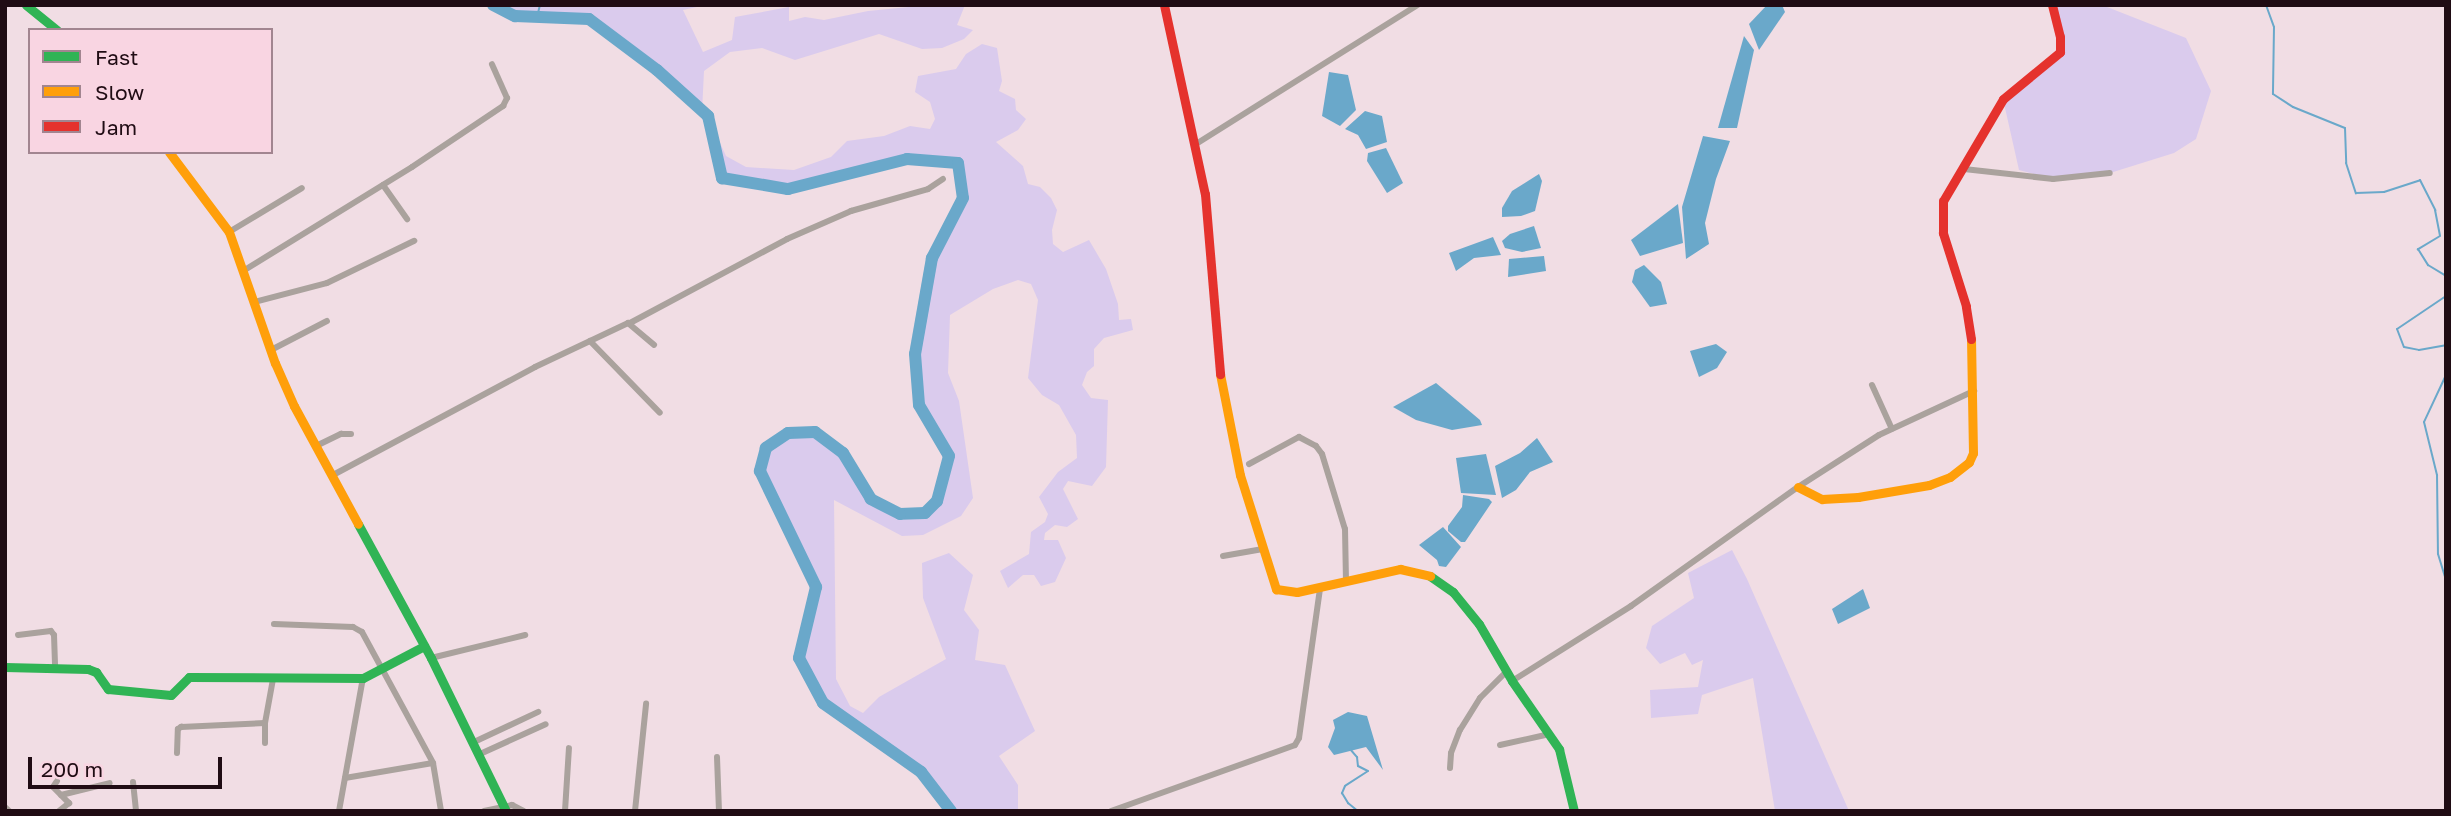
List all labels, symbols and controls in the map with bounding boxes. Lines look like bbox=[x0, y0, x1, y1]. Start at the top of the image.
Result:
legend bbox=[28, 28, 273, 154]
text: Fast bbox=[95, 44, 138, 70]
text: Slow bbox=[95, 79, 144, 105]
text: Jam bbox=[95, 114, 137, 140]
scale bar bbox=[32, 742, 226, 786]
text: 200 m bbox=[41, 756, 103, 782]

